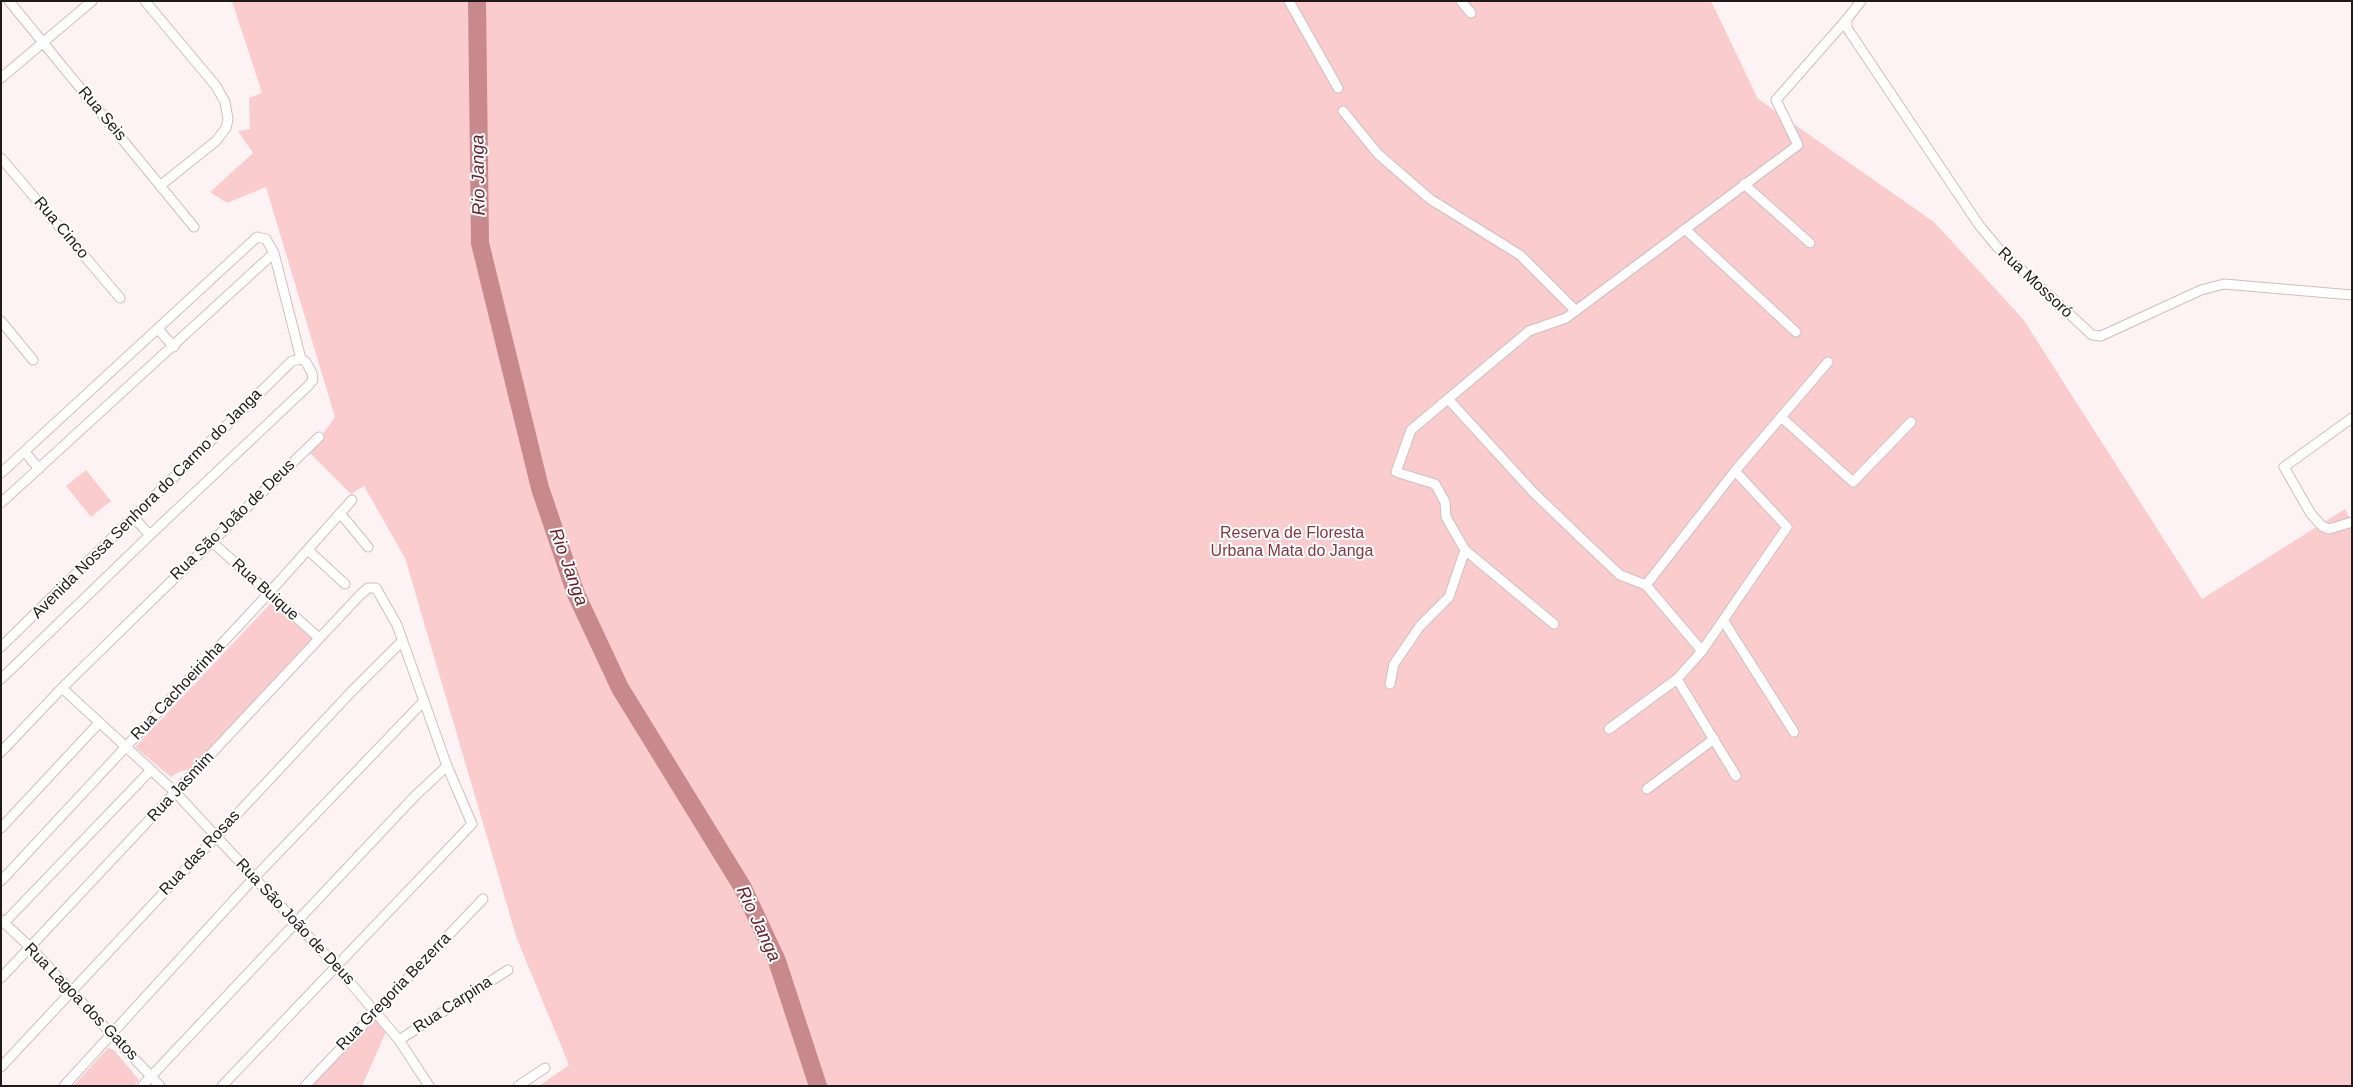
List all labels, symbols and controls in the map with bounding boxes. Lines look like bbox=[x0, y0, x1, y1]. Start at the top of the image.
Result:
street label: Rua Seis bbox=[74, 83, 130, 145]
water label: Rio Janga bbox=[467, 134, 491, 216]
street label: Rua Cinco bbox=[30, 193, 92, 263]
street label: Rua Mossoró bbox=[1994, 244, 2076, 322]
street label: Avenida Nossa Senhora do Carmo do Janga bbox=[28, 385, 266, 623]
street label: Rua São João de Deus bbox=[167, 456, 299, 584]
park label: Reserva de Floresta Urbana Mata do Janga bbox=[1211, 524, 1373, 562]
water label: Rio Janga bbox=[544, 525, 592, 609]
street label: Rua Buique bbox=[228, 555, 302, 625]
street label: Rua Cachoeirinha bbox=[127, 638, 229, 744]
street label: Rua Jasmim bbox=[144, 748, 218, 826]
street label: Rua das Rosas bbox=[156, 806, 244, 900]
street label: Rua São João de Deus bbox=[232, 855, 358, 989]
water label: Rio Janga bbox=[731, 883, 785, 965]
street label: Rua Gregoria Bezerra bbox=[333, 929, 455, 1055]
street label: Rua Lagoa dos Gatos bbox=[20, 939, 142, 1065]
street label: Rua Carpina bbox=[410, 972, 496, 1038]

